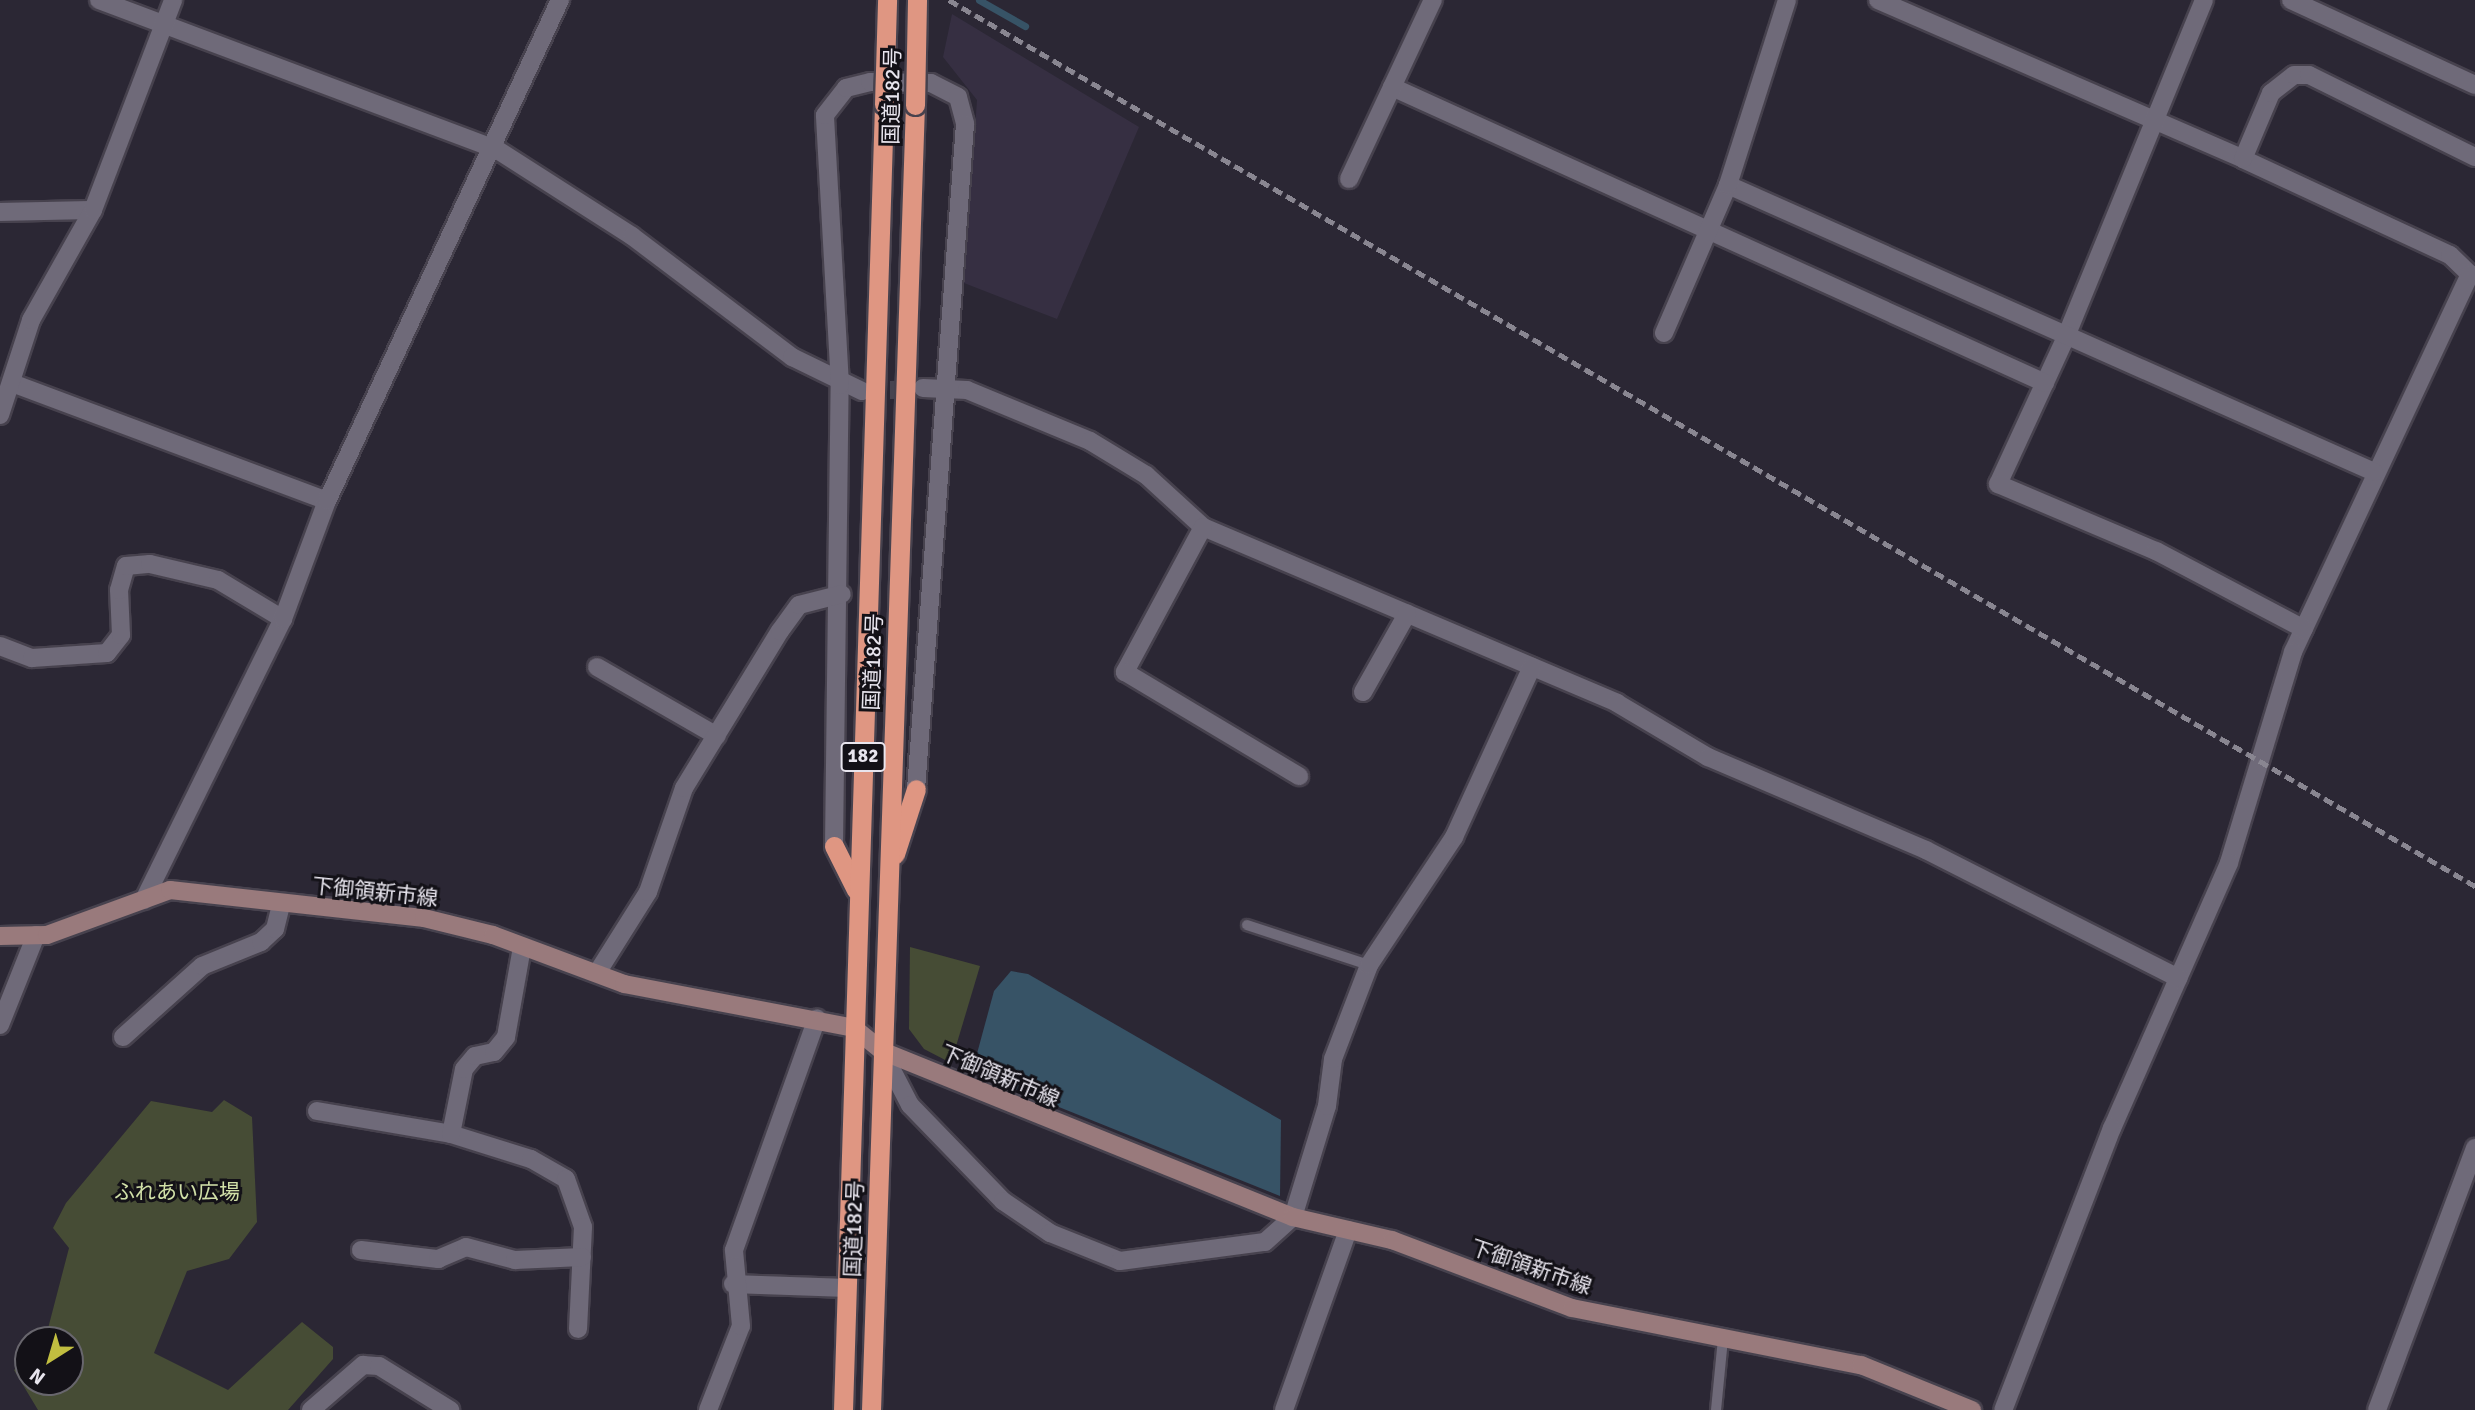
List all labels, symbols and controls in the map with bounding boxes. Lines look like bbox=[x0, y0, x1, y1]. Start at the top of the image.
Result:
street label: 国道182号 bbox=[879, 47, 905, 145]
street label: 国道182号 bbox=[859, 613, 887, 711]
road number: 182 bbox=[840, 742, 886, 772]
street label: 下御領新市線 bbox=[311, 873, 439, 911]
street label: 下御領新市線 bbox=[937, 1040, 1063, 1112]
park label: ふれあい広場 bbox=[114, 1179, 240, 1205]
street label: 国道182号 bbox=[840, 1180, 868, 1278]
street label: 下御領新市線 bbox=[1467, 1235, 1595, 1299]
north arrow bbox=[14, 1326, 84, 1396]
text: N bbox=[25, 1363, 50, 1390]

